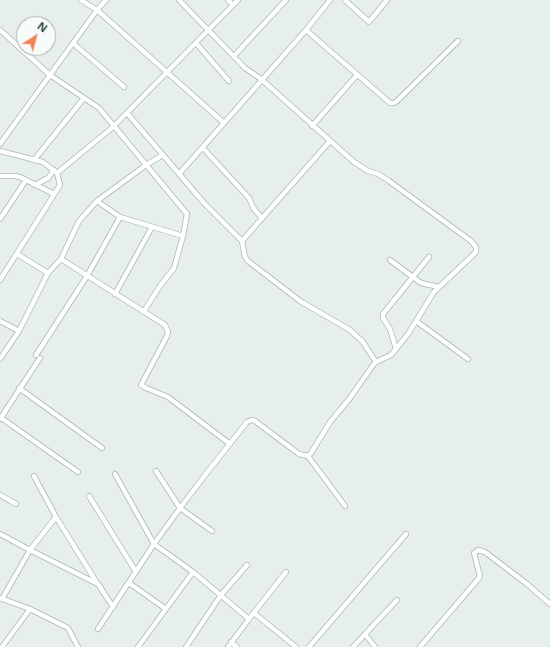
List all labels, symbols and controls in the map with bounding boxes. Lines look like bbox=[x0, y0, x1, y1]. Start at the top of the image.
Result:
north arrow bbox=[16, 16, 56, 56]
text: N bbox=[35, 18, 51, 35]

